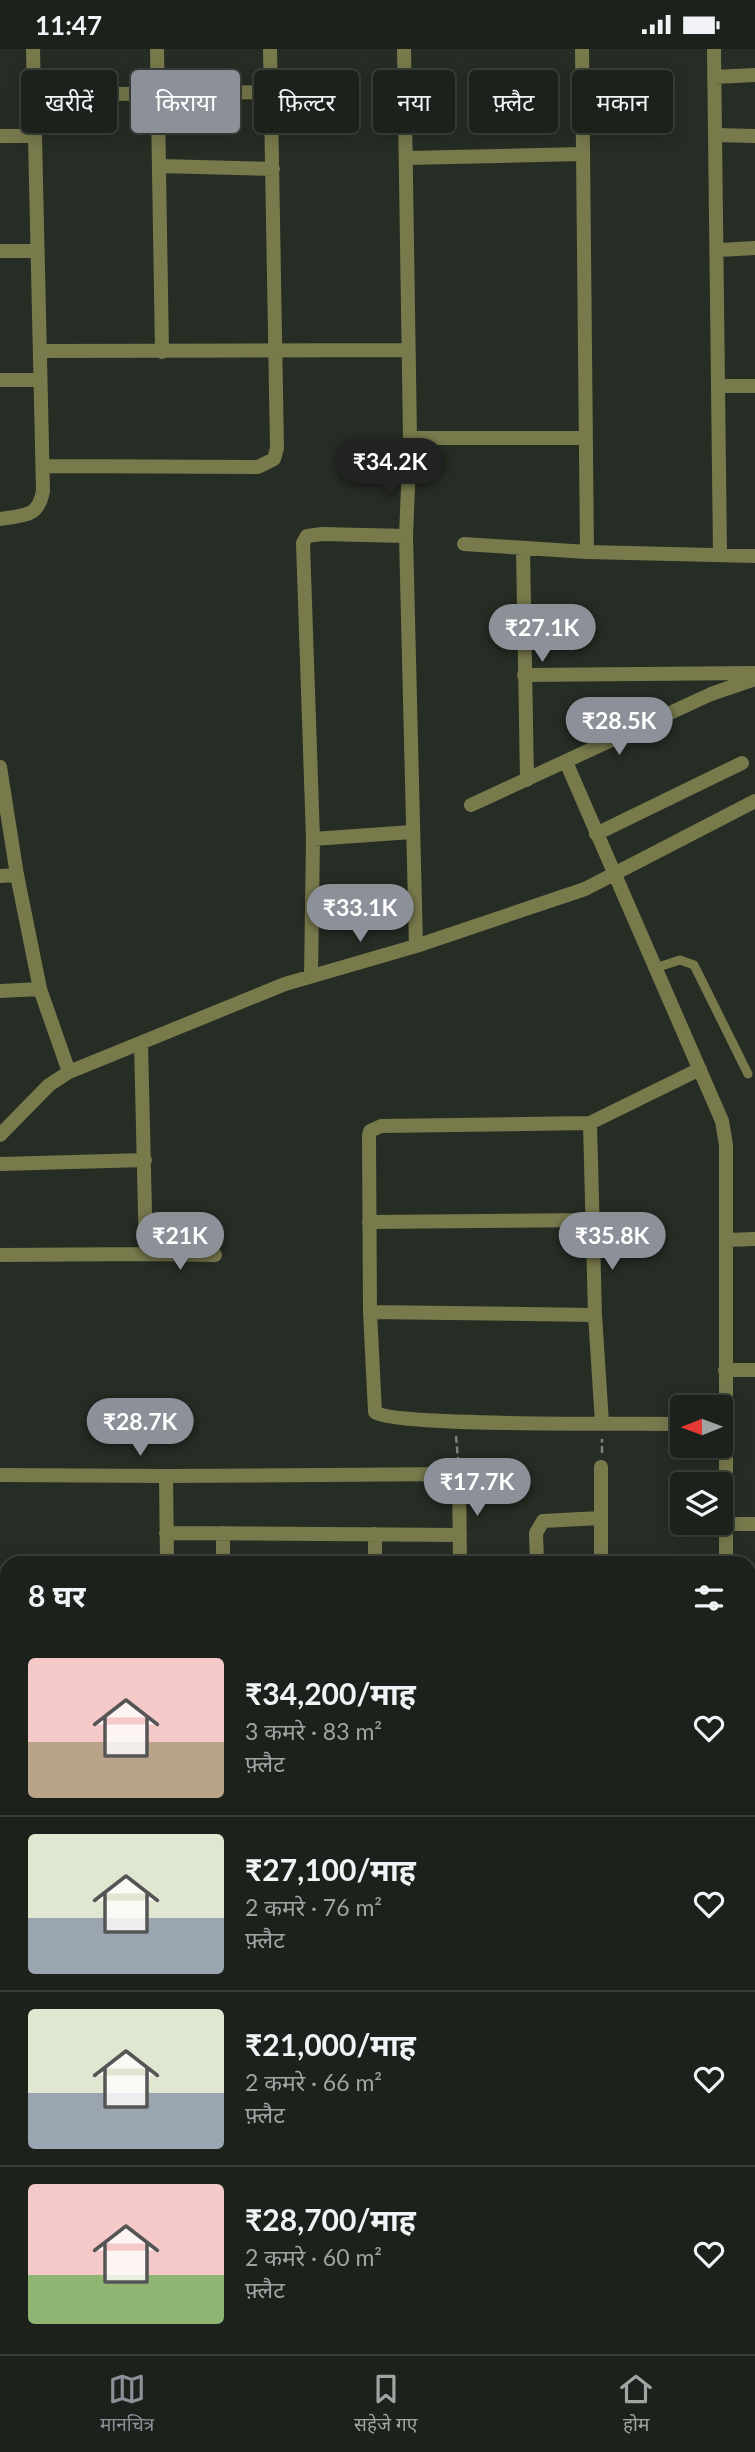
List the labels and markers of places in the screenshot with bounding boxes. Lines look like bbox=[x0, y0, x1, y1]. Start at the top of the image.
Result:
pin: ₹34.2K bbox=[333, 439, 447, 498]
pin: ₹27.1K bbox=[485, 605, 599, 664]
pin: ₹28.5K bbox=[562, 697, 676, 757]
pin: ₹33.1K bbox=[303, 885, 417, 944]
pin: ₹21K bbox=[139, 1213, 221, 1272]
pin: ₹35.8K bbox=[555, 1213, 669, 1272]
pin: ₹28.7K bbox=[83, 1399, 197, 1458]
pin: ₹17.7K bbox=[420, 1459, 534, 1518]

